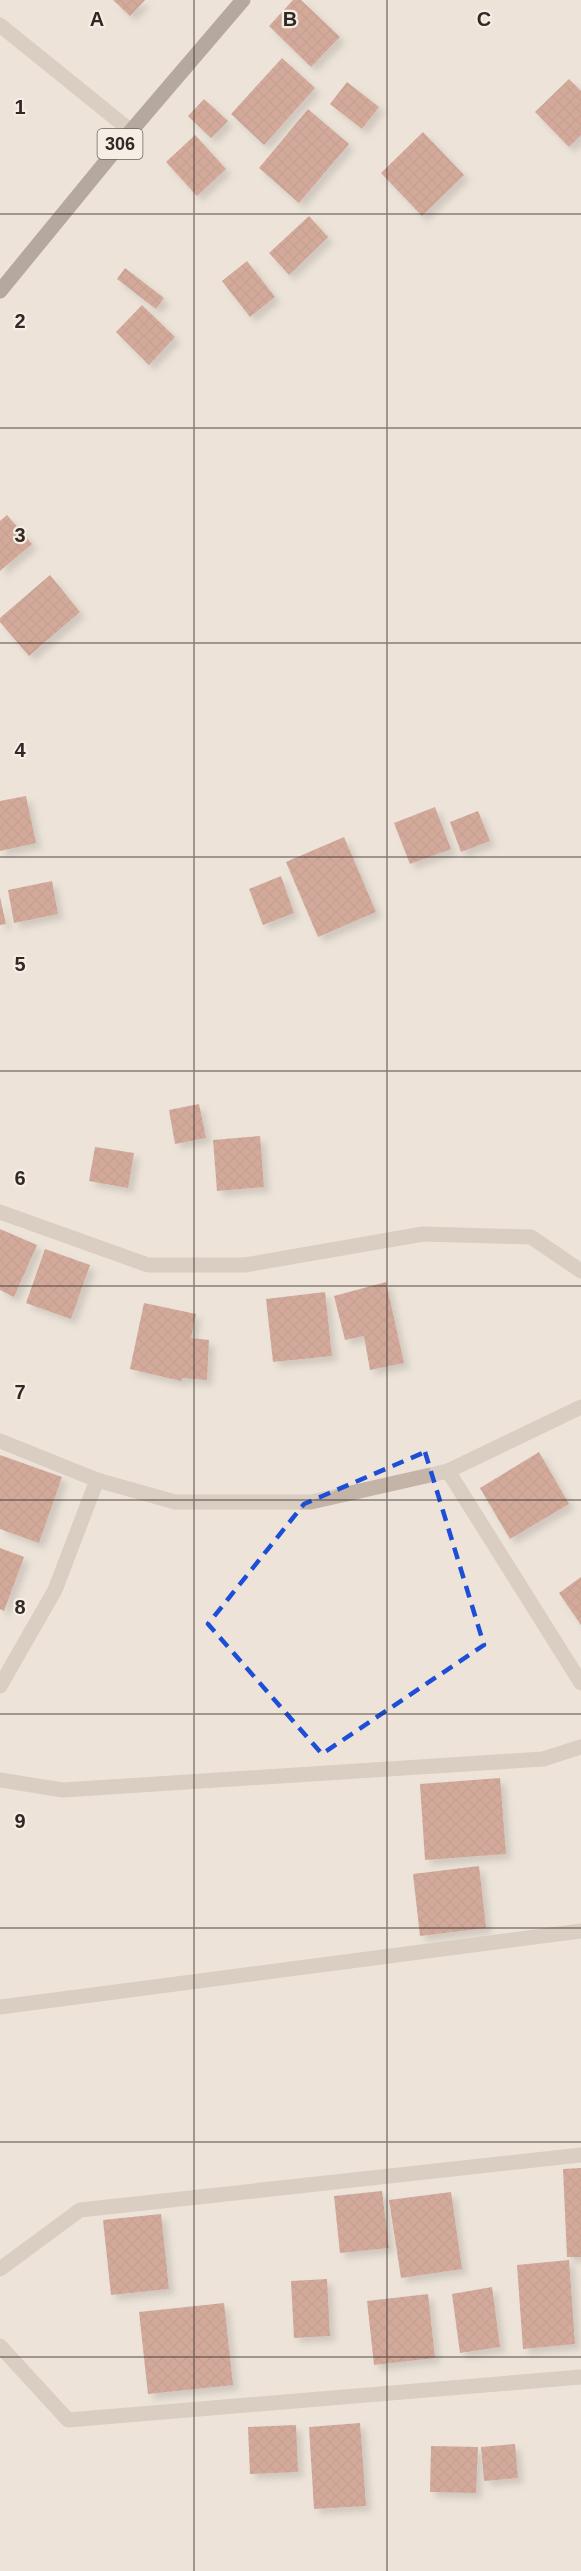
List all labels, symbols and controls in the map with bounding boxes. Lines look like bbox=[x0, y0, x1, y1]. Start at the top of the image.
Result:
text: A bbox=[90, 8, 104, 30]
text: B bbox=[283, 8, 297, 30]
text: C bbox=[477, 8, 491, 30]
text: 1 bbox=[14, 96, 26, 118]
road number: 306 bbox=[98, 129, 142, 159]
text: 2 bbox=[14, 310, 26, 332]
text: 3 bbox=[14, 524, 26, 546]
text: 4 bbox=[14, 739, 26, 761]
text: 5 bbox=[14, 953, 26, 975]
text: 6 bbox=[14, 1167, 26, 1189]
text: 7 bbox=[14, 1381, 26, 1403]
text: 8 bbox=[14, 1596, 26, 1618]
text: 9 bbox=[14, 1810, 26, 1832]

